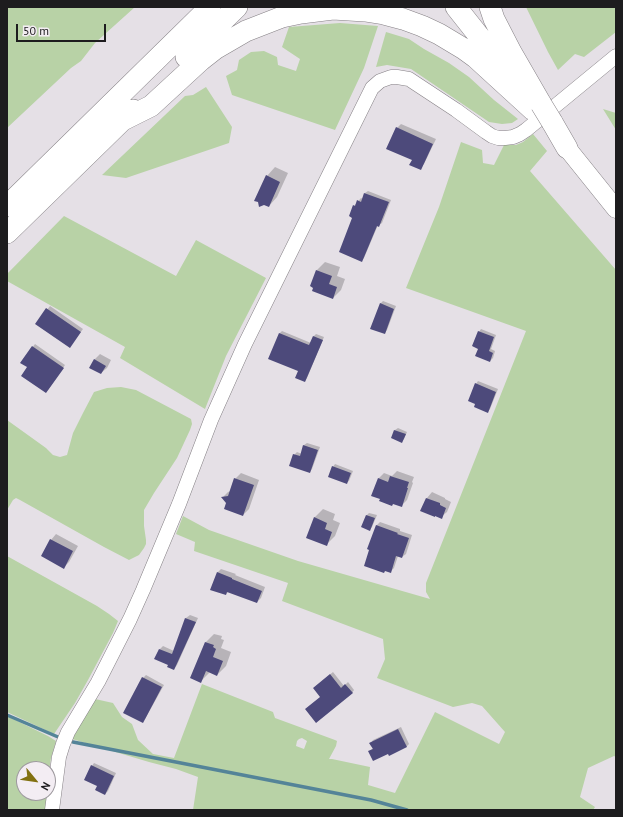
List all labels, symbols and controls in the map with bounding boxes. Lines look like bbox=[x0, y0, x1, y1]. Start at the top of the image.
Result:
scale bar bbox=[18, 16, 108, 42]
text: 50 m bbox=[23, 23, 49, 38]
north arrow bbox=[16, 761, 56, 801]
text: N bbox=[38, 780, 54, 793]

